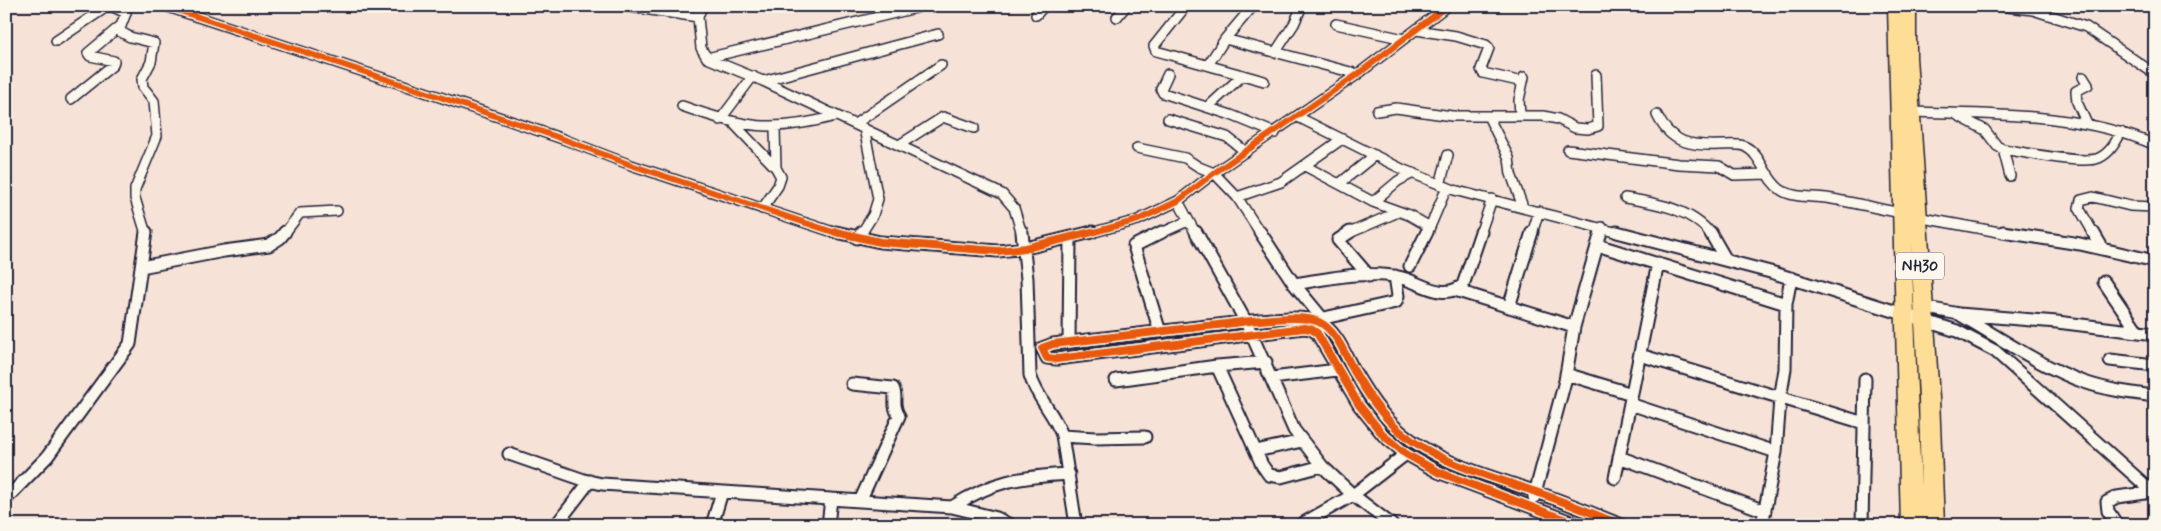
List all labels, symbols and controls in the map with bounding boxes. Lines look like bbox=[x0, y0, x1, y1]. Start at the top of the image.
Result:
road number: NH30 bbox=[1896, 252, 1944, 280]

